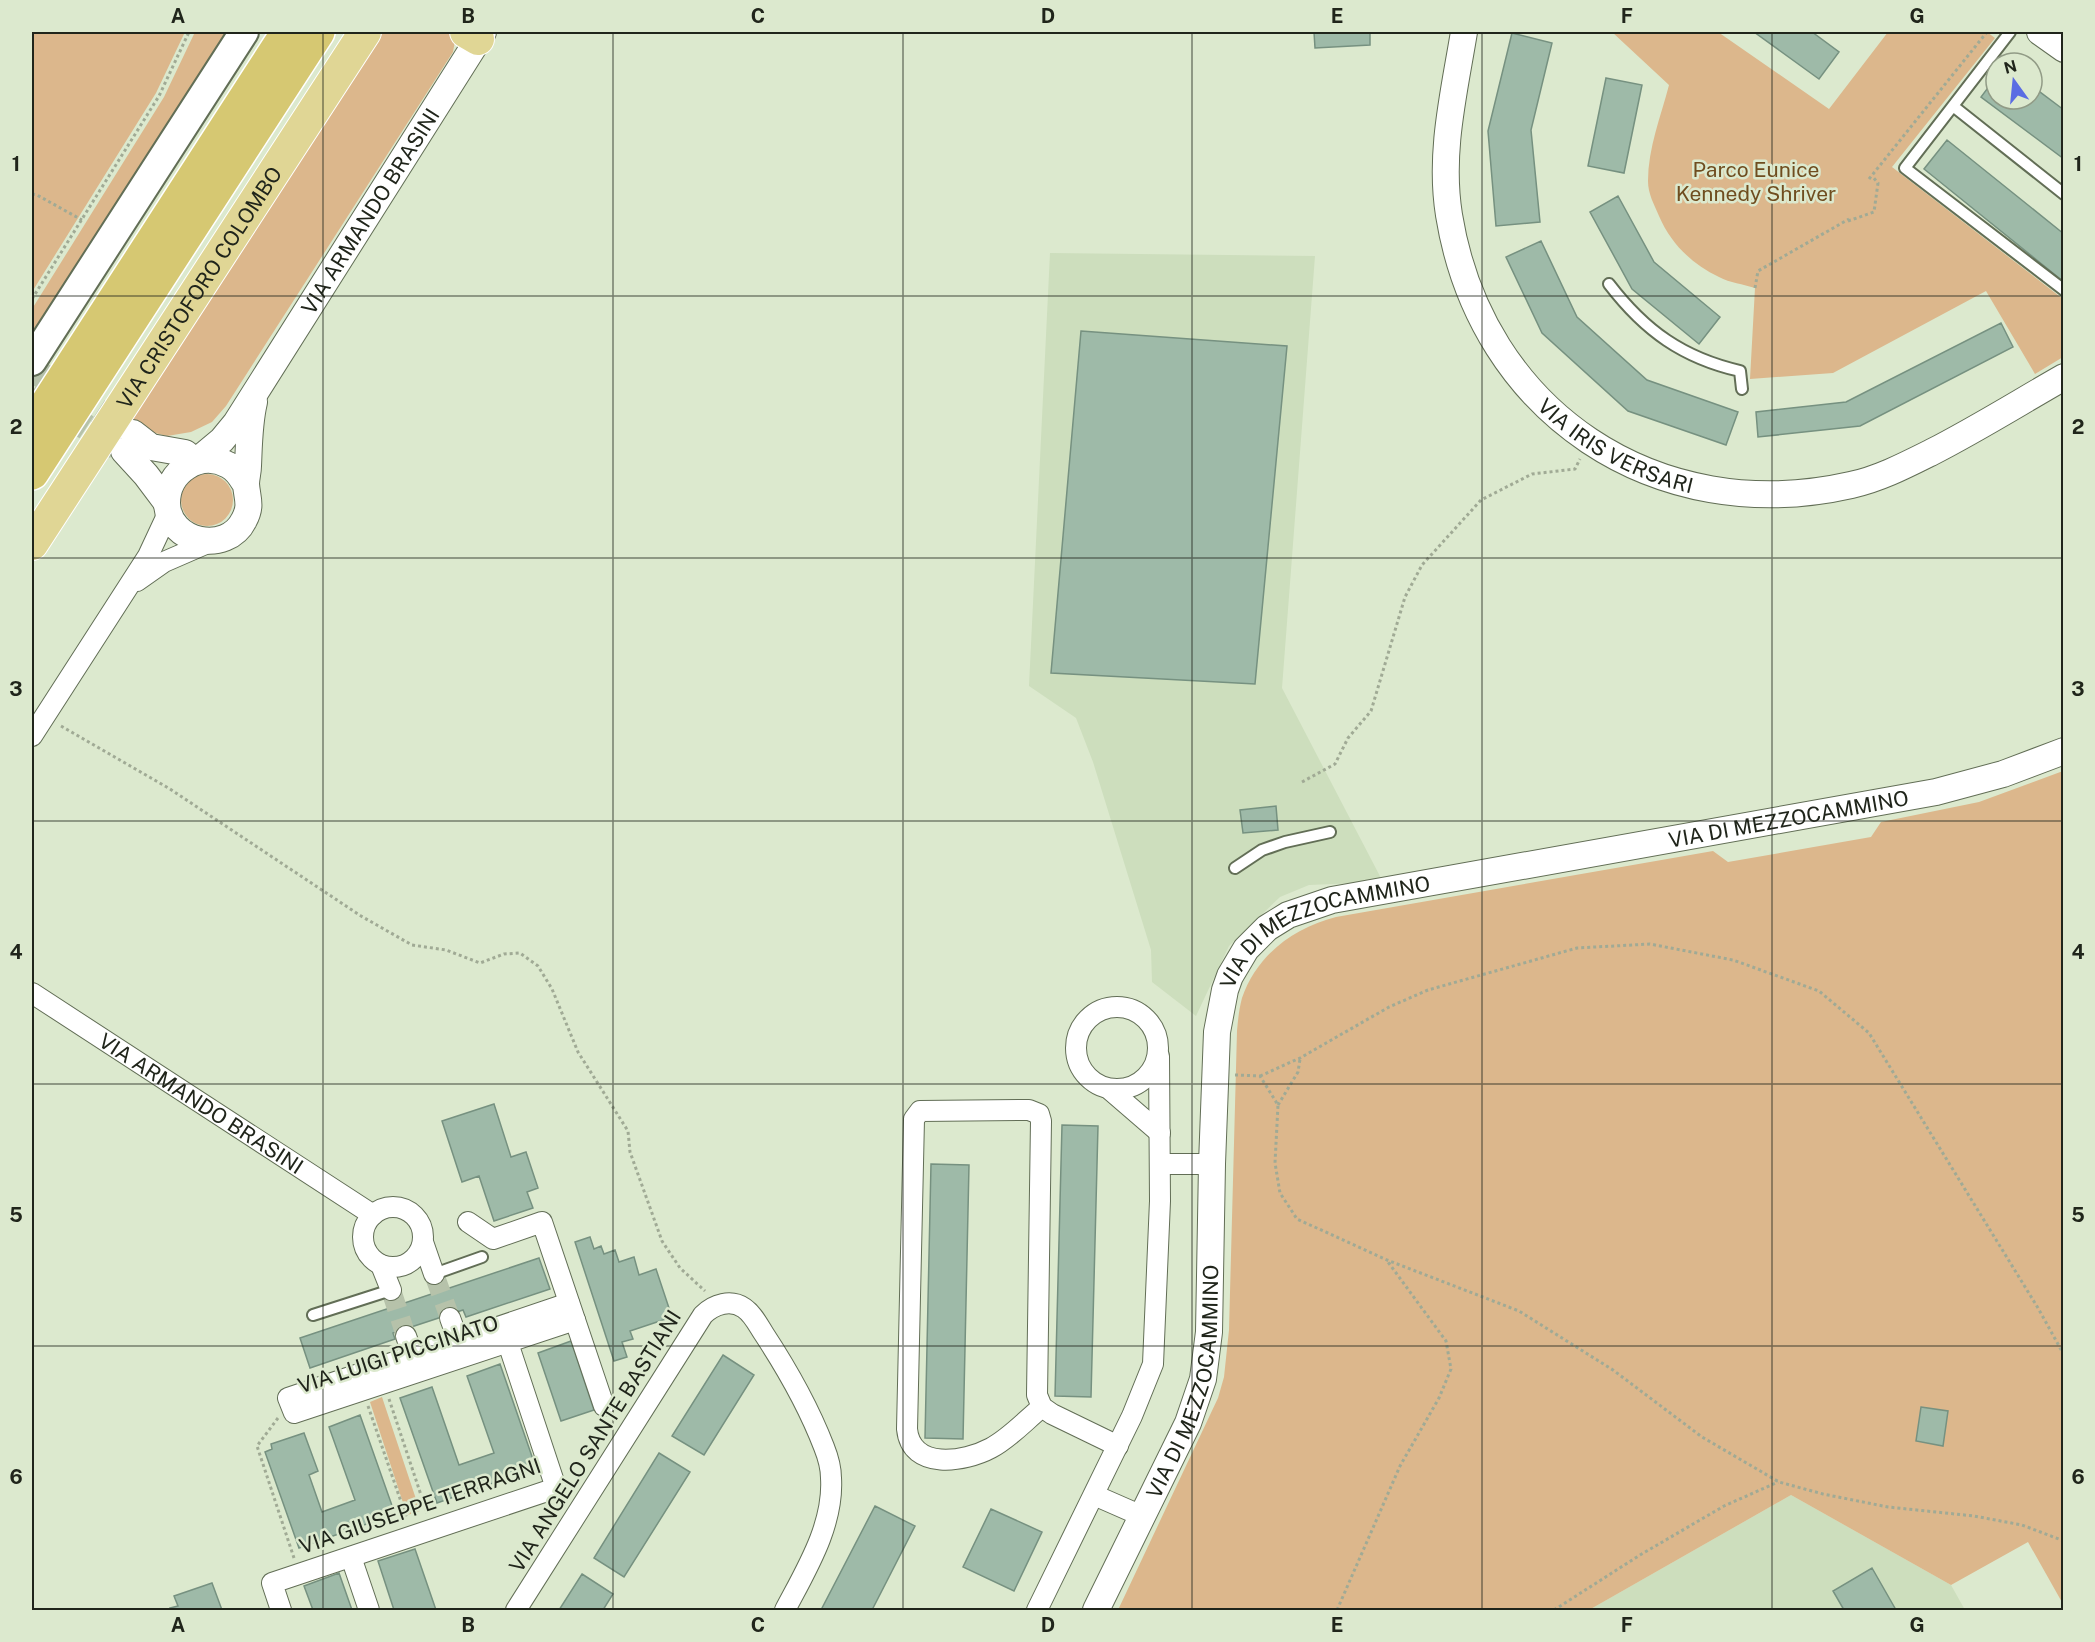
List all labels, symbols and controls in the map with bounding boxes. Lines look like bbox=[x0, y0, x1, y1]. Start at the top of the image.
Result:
text: A bbox=[171, 4, 185, 28]
text: B bbox=[461, 4, 475, 28]
text: C bbox=[751, 4, 765, 28]
text: D bbox=[1041, 4, 1055, 28]
text: E bbox=[1331, 4, 1343, 28]
text: F bbox=[1621, 4, 1633, 28]
text: G bbox=[1909, 4, 1925, 28]
north arrow bbox=[1984, 51, 2044, 111]
text: N bbox=[2002, 56, 2019, 78]
street label: VIA ARMANDO BRASINI bbox=[296, 103, 444, 319]
text: 1 bbox=[12, 152, 20, 176]
text: 1 bbox=[2074, 152, 2082, 176]
park label: Parco Eunice Kennedy Shriver bbox=[1676, 157, 1836, 206]
street label: VIA CRISTOFORO COLOMBO bbox=[111, 162, 287, 413]
street label: VIA IRIS VERSARI bbox=[1533, 393, 1696, 498]
text: 2 bbox=[10, 415, 22, 439]
text: 2 bbox=[2072, 415, 2084, 439]
text: 3 bbox=[9, 677, 23, 701]
text: 3 bbox=[2071, 677, 2085, 701]
street label: VIA DI MEZZOCAMMINO bbox=[1666, 785, 1910, 852]
street label: VIA DI MEZZOCAMMINO bbox=[1214, 870, 1432, 991]
text: 4 bbox=[9, 940, 23, 964]
text: 4 bbox=[2071, 940, 2085, 964]
street label: VIA ARMANDO BRASINI bbox=[94, 1028, 308, 1179]
text: 5 bbox=[9, 1203, 23, 1227]
text: 5 bbox=[2071, 1203, 2085, 1227]
street label: VIA DI MEZZOCAMMINO bbox=[1141, 1264, 1223, 1502]
street label: VIA ANGELO SANTE BASTIANI bbox=[504, 1305, 686, 1577]
street label: VIA LUIGI PICCINATO bbox=[294, 1310, 502, 1398]
street label: VIA GIUSEPPE TERRAGNI bbox=[296, 1453, 544, 1559]
text: 6 bbox=[9, 1465, 23, 1489]
text: 6 bbox=[2071, 1465, 2085, 1489]
text: A bbox=[171, 1613, 185, 1637]
text: B bbox=[461, 1613, 475, 1637]
text: C bbox=[751, 1613, 765, 1637]
text: D bbox=[1041, 1613, 1055, 1637]
text: E bbox=[1331, 1613, 1343, 1637]
text: F bbox=[1621, 1613, 1633, 1637]
text: G bbox=[1909, 1613, 1925, 1637]

